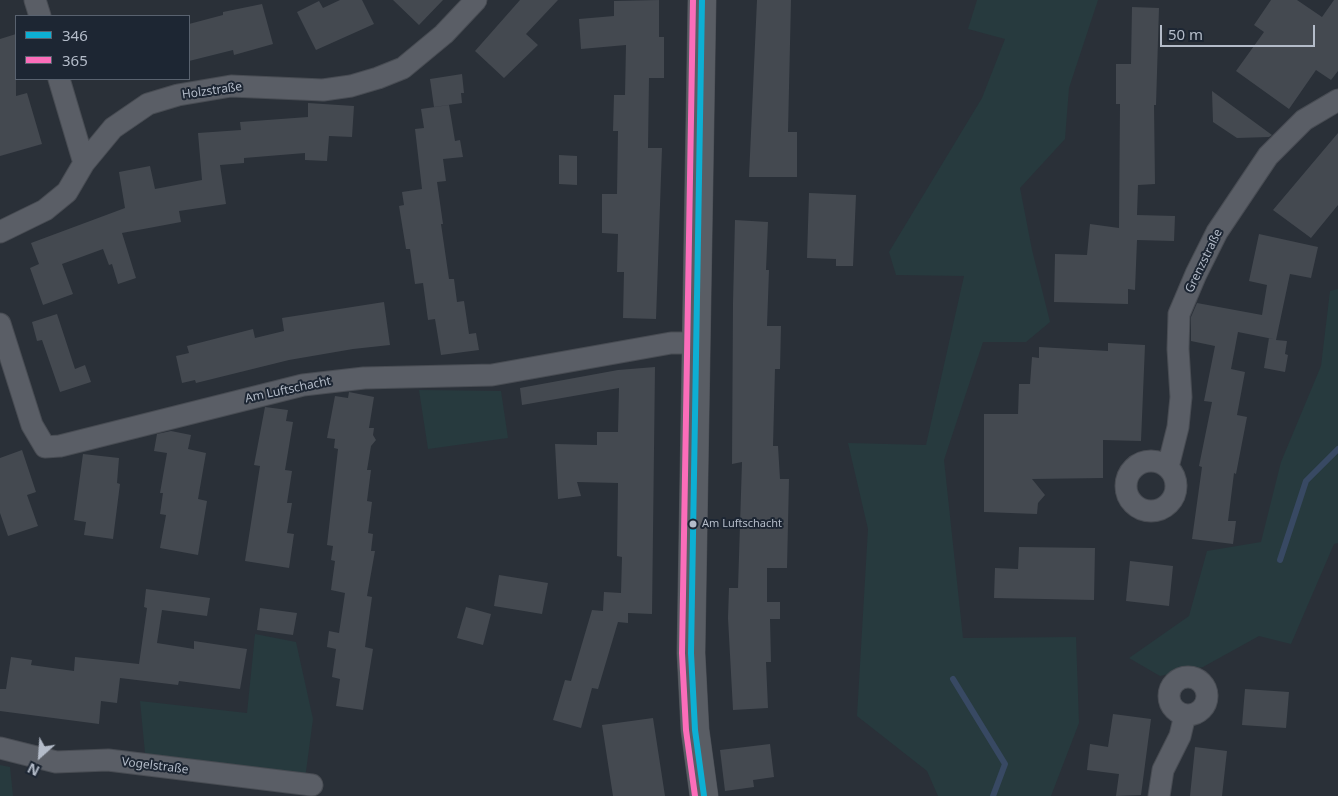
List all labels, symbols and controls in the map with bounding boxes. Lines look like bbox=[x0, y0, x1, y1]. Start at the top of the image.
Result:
legend bbox=[15, 15, 190, 80]
scale bar bbox=[1163, 15, 1318, 47]
text: 50 m bbox=[1168, 24, 1203, 44]
text: 346 bbox=[62, 25, 88, 45]
text: 365 bbox=[62, 50, 88, 70]
street label: Holzstraße bbox=[181, 80, 243, 102]
street label: Grenzstraße bbox=[1182, 227, 1226, 295]
street label: Am Luftschacht bbox=[244, 374, 332, 406]
place label: Am Luftschacht bbox=[702, 517, 782, 531]
marker: Am Luftschacht bbox=[688, 519, 698, 529]
north arrow bbox=[15, 731, 65, 781]
street label: Vogelstraße bbox=[121, 755, 189, 777]
text: N bbox=[24, 759, 42, 781]

